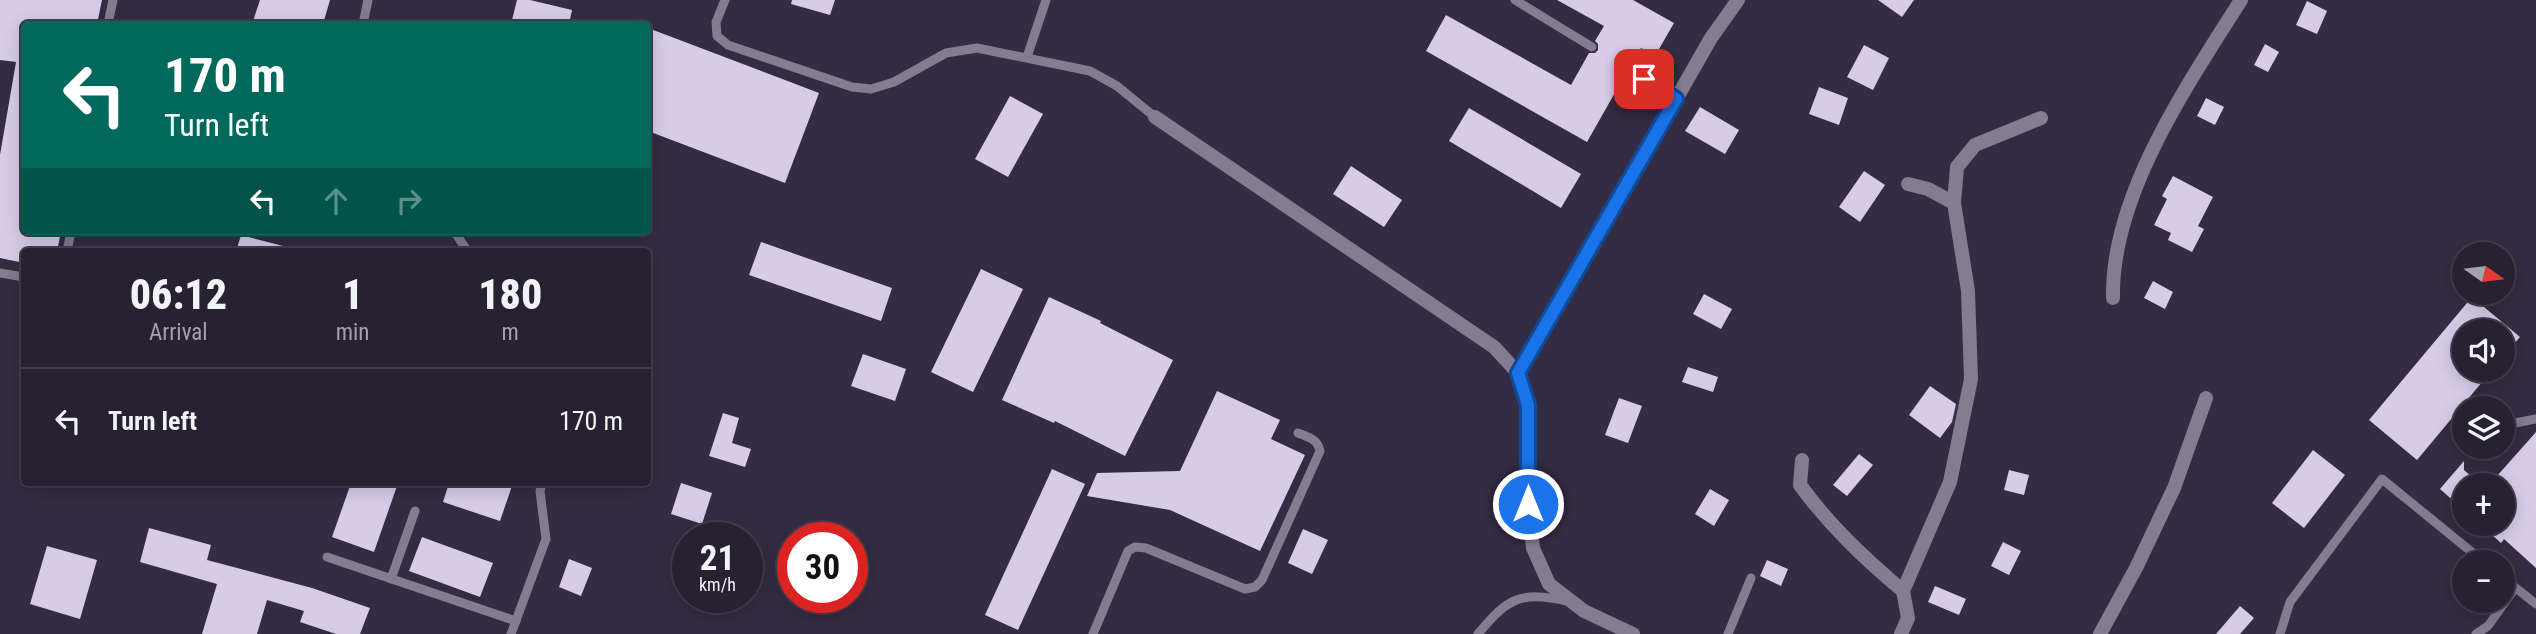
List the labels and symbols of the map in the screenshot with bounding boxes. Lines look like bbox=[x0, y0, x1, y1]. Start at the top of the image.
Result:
pin bbox=[1614, 49, 1674, 109]
north arrow bbox=[2452, 242, 2515, 304]
position arrow bbox=[1491, 467, 1565, 541]
speed limit sign: 30 bbox=[777, 522, 868, 613]

